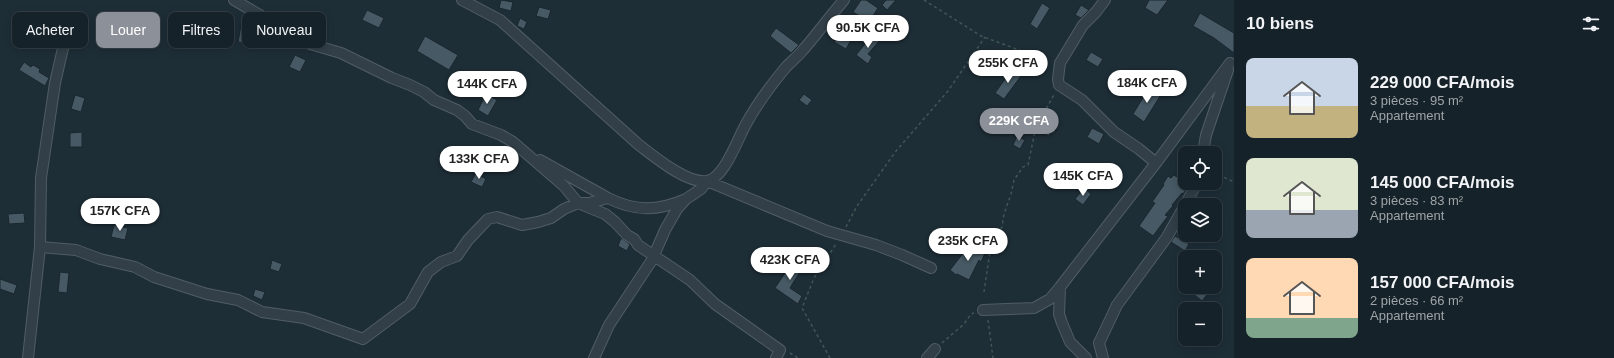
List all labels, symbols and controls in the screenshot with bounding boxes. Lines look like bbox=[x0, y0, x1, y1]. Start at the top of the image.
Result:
chip: Acheter bbox=[12, 12, 88, 48]
chip: Louer bbox=[96, 12, 160, 48]
chip: Filtres bbox=[168, 12, 234, 48]
chip: Nouveau bbox=[242, 12, 326, 48]
icon: filters bbox=[1580, 13, 1602, 35]
text: 10 biens bbox=[1246, 14, 1314, 33]
pin: 90.5K CFA bbox=[822, 15, 914, 49]
text: 90.5K CFA bbox=[836, 20, 900, 35]
pin: 255K CFA bbox=[967, 50, 1049, 84]
text: 255K CFA bbox=[978, 55, 1038, 70]
pin: 184K CFA bbox=[1106, 70, 1188, 104]
pin: 144K CFA bbox=[446, 71, 528, 105]
text: 229 000 CFA/mois bbox=[1370, 73, 1515, 92]
icon: home bbox=[1278, 74, 1326, 122]
text: 184K CFA bbox=[1117, 75, 1177, 90]
text: 144K CFA bbox=[457, 76, 517, 91]
text: 3 pièces · 95 m² bbox=[1370, 93, 1463, 108]
pin: 229K CFA bbox=[978, 108, 1060, 142]
text: Appartement bbox=[1370, 108, 1444, 123]
text: 229K CFA bbox=[989, 113, 1049, 128]
pin: 133K CFA bbox=[438, 146, 520, 180]
map controls bbox=[1178, 146, 1222, 346]
button: locate bbox=[1178, 146, 1222, 190]
text: 133K CFA bbox=[449, 151, 509, 166]
pin: 145K CFA bbox=[1042, 163, 1124, 197]
text: 145K CFA bbox=[1053, 168, 1113, 183]
text: 145 000 CFA/mois bbox=[1370, 173, 1515, 192]
icon: home bbox=[1278, 174, 1326, 222]
text: 3 pièces · 83 m² bbox=[1370, 193, 1463, 208]
pin: 157K CFA bbox=[79, 198, 161, 232]
button: layers bbox=[1178, 198, 1222, 242]
text: 157K CFA bbox=[90, 203, 150, 218]
text: Appartement bbox=[1370, 208, 1444, 223]
pin: 235K CFA bbox=[927, 228, 1009, 262]
text: 235K CFA bbox=[938, 233, 998, 248]
pin: 423K CFA bbox=[749, 247, 831, 281]
button: + bbox=[1178, 250, 1222, 294]
text: 423K CFA bbox=[760, 252, 820, 267]
text: 157 000 CFA/mois bbox=[1370, 273, 1515, 292]
icon: home bbox=[1278, 274, 1326, 322]
text: 2 pièces · 66 m² bbox=[1370, 293, 1463, 308]
button: − bbox=[1178, 302, 1222, 346]
text: Appartement bbox=[1370, 308, 1444, 323]

